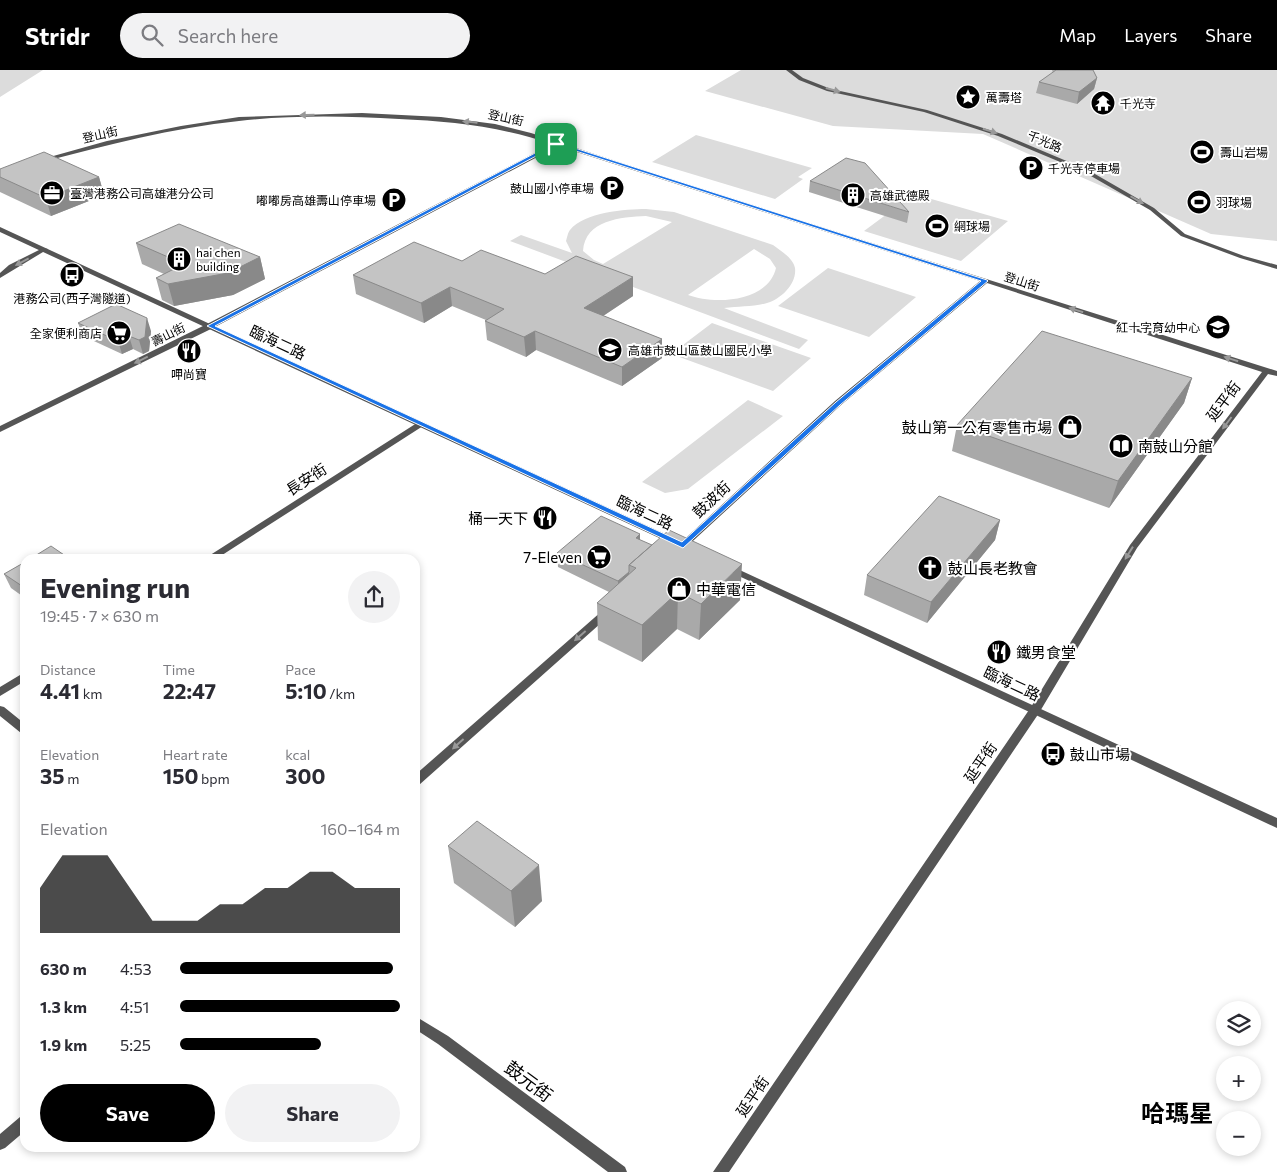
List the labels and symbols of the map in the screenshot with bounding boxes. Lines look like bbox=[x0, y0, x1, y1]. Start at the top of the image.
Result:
place icon: 萬壽塔 bbox=[955, 84, 981, 110]
one-way arrow bbox=[825, 87, 840, 95]
place label: 萬壽塔 bbox=[986, 90, 1022, 104]
temple icon: 千光寺 bbox=[1090, 90, 1116, 116]
place label: 千光寺 bbox=[1120, 96, 1156, 110]
street label: 登山街 bbox=[487, 106, 525, 128]
one-way arrow bbox=[299, 112, 315, 120]
one-way arrow bbox=[461, 118, 477, 126]
street label: 登山街 bbox=[81, 123, 119, 145]
pin bbox=[535, 123, 577, 165]
one-way arrow bbox=[982, 128, 997, 136]
street label: 千光路 bbox=[1026, 128, 1064, 154]
sports icon: 壽山岩場 bbox=[1189, 139, 1215, 165]
place label: 壽山岩場 bbox=[1220, 145, 1268, 159]
parking icon: 千光寺停車場 bbox=[1018, 155, 1044, 181]
place label: 千光寺停車場 bbox=[1048, 161, 1120, 175]
parking icon: 鼓山國小停車場 bbox=[599, 175, 625, 201]
office icon: 臺灣港務公司高雄港分公司 bbox=[39, 180, 65, 206]
place label: 鼓山國小停車場 bbox=[510, 181, 594, 195]
building icon: 高雄武德殿 bbox=[840, 182, 866, 208]
place label: 臺灣港務公司高雄港分公司 bbox=[70, 186, 214, 200]
parking icon: 嘟嘟房高雄壽山停車場 bbox=[381, 187, 407, 213]
place label: 高雄武德殿 bbox=[870, 188, 930, 202]
sports icon: 羽球場 bbox=[1186, 189, 1212, 215]
place label: 嘟嘟房高雄壽山停車場 bbox=[256, 193, 376, 207]
one-way arrow bbox=[1130, 195, 1143, 204]
place label: 羽球場 bbox=[1216, 195, 1252, 209]
sports icon: 網球場 bbox=[924, 213, 950, 239]
place label: 網球場 bbox=[954, 219, 990, 233]
place label: hai chen building bbox=[196, 245, 241, 273]
building icon: hai chen building bbox=[166, 246, 192, 272]
one-way arrow bbox=[15, 258, 29, 266]
bus stop icon: 港務公司(西子灣隧道) bbox=[59, 262, 85, 288]
street label: 登山街 bbox=[1003, 269, 1041, 293]
place label: 港務公司(西子灣隧道) bbox=[13, 291, 131, 305]
one-way arrow bbox=[1068, 305, 1083, 313]
school or university icon: 紅十字育幼中心 bbox=[1205, 314, 1231, 340]
supermarket icon: 全家便利商店 bbox=[106, 320, 132, 346]
street label: 壽山街 bbox=[149, 320, 187, 348]
place label: 紅十字育幼中心 bbox=[1116, 320, 1200, 334]
street label: 臨海二路 bbox=[247, 321, 309, 363]
place label: 全家便利商店 bbox=[30, 326, 102, 340]
school or university icon: 高雄市鼓山區鼓山國民小學 bbox=[597, 337, 623, 363]
restaurant icon: 呷尚寶 bbox=[176, 338, 202, 364]
place label: 高雄市鼓山區鼓山國民小學 bbox=[628, 343, 772, 357]
one-way arrow bbox=[133, 355, 148, 364]
one-way arrow bbox=[1223, 355, 1238, 362]
place label: 呷尚寶 bbox=[171, 367, 207, 381]
street label: 延平街 bbox=[1202, 378, 1244, 424]
shop icon: 鼓山第一公有零售市場 bbox=[1057, 414, 1083, 440]
one-way arrow bbox=[1221, 416, 1232, 429]
place label: 鼓山第一公有零售市場 bbox=[902, 418, 1052, 436]
library icon: 南鼓山分館 bbox=[1108, 433, 1134, 459]
place label: 南鼓山分館 bbox=[1138, 437, 1213, 455]
street label: 長安街 bbox=[282, 459, 330, 499]
street label: 鼓波街 bbox=[688, 477, 734, 521]
street label: 臨海二路 bbox=[614, 491, 676, 533]
restaurant icon: 桶一天下 bbox=[532, 505, 558, 531]
place label: 桶一天下 bbox=[468, 509, 528, 527]
supermarket icon: 7-Eleven bbox=[586, 544, 612, 570]
one-way arrow bbox=[1125, 547, 1134, 560]
place label: 7-Eleven bbox=[523, 548, 582, 566]
church icon: 鼓山長老教會 bbox=[917, 555, 943, 581]
place label: 鼓山長老教會 bbox=[948, 559, 1038, 577]
shop icon: 中華電信 bbox=[666, 576, 692, 602]
place label: 中華電信 bbox=[696, 580, 756, 598]
one-way arrow bbox=[574, 630, 586, 641]
restaurant icon: 鐵男食堂 bbox=[986, 639, 1012, 665]
place label: 鐵男食堂 bbox=[1016, 643, 1076, 661]
street label: 臨海二路 bbox=[981, 662, 1043, 704]
one-way arrow bbox=[452, 738, 465, 749]
street label: 延平街 bbox=[960, 738, 1000, 786]
bus stop icon: 鼓山市場 bbox=[1040, 741, 1066, 767]
place label: 鼓山市場 bbox=[1070, 745, 1130, 763]
street label: 鼓元街 bbox=[501, 1056, 557, 1106]
street label: 延平街 bbox=[732, 1072, 772, 1120]
district label: 哈瑪星 bbox=[1141, 1098, 1213, 1127]

